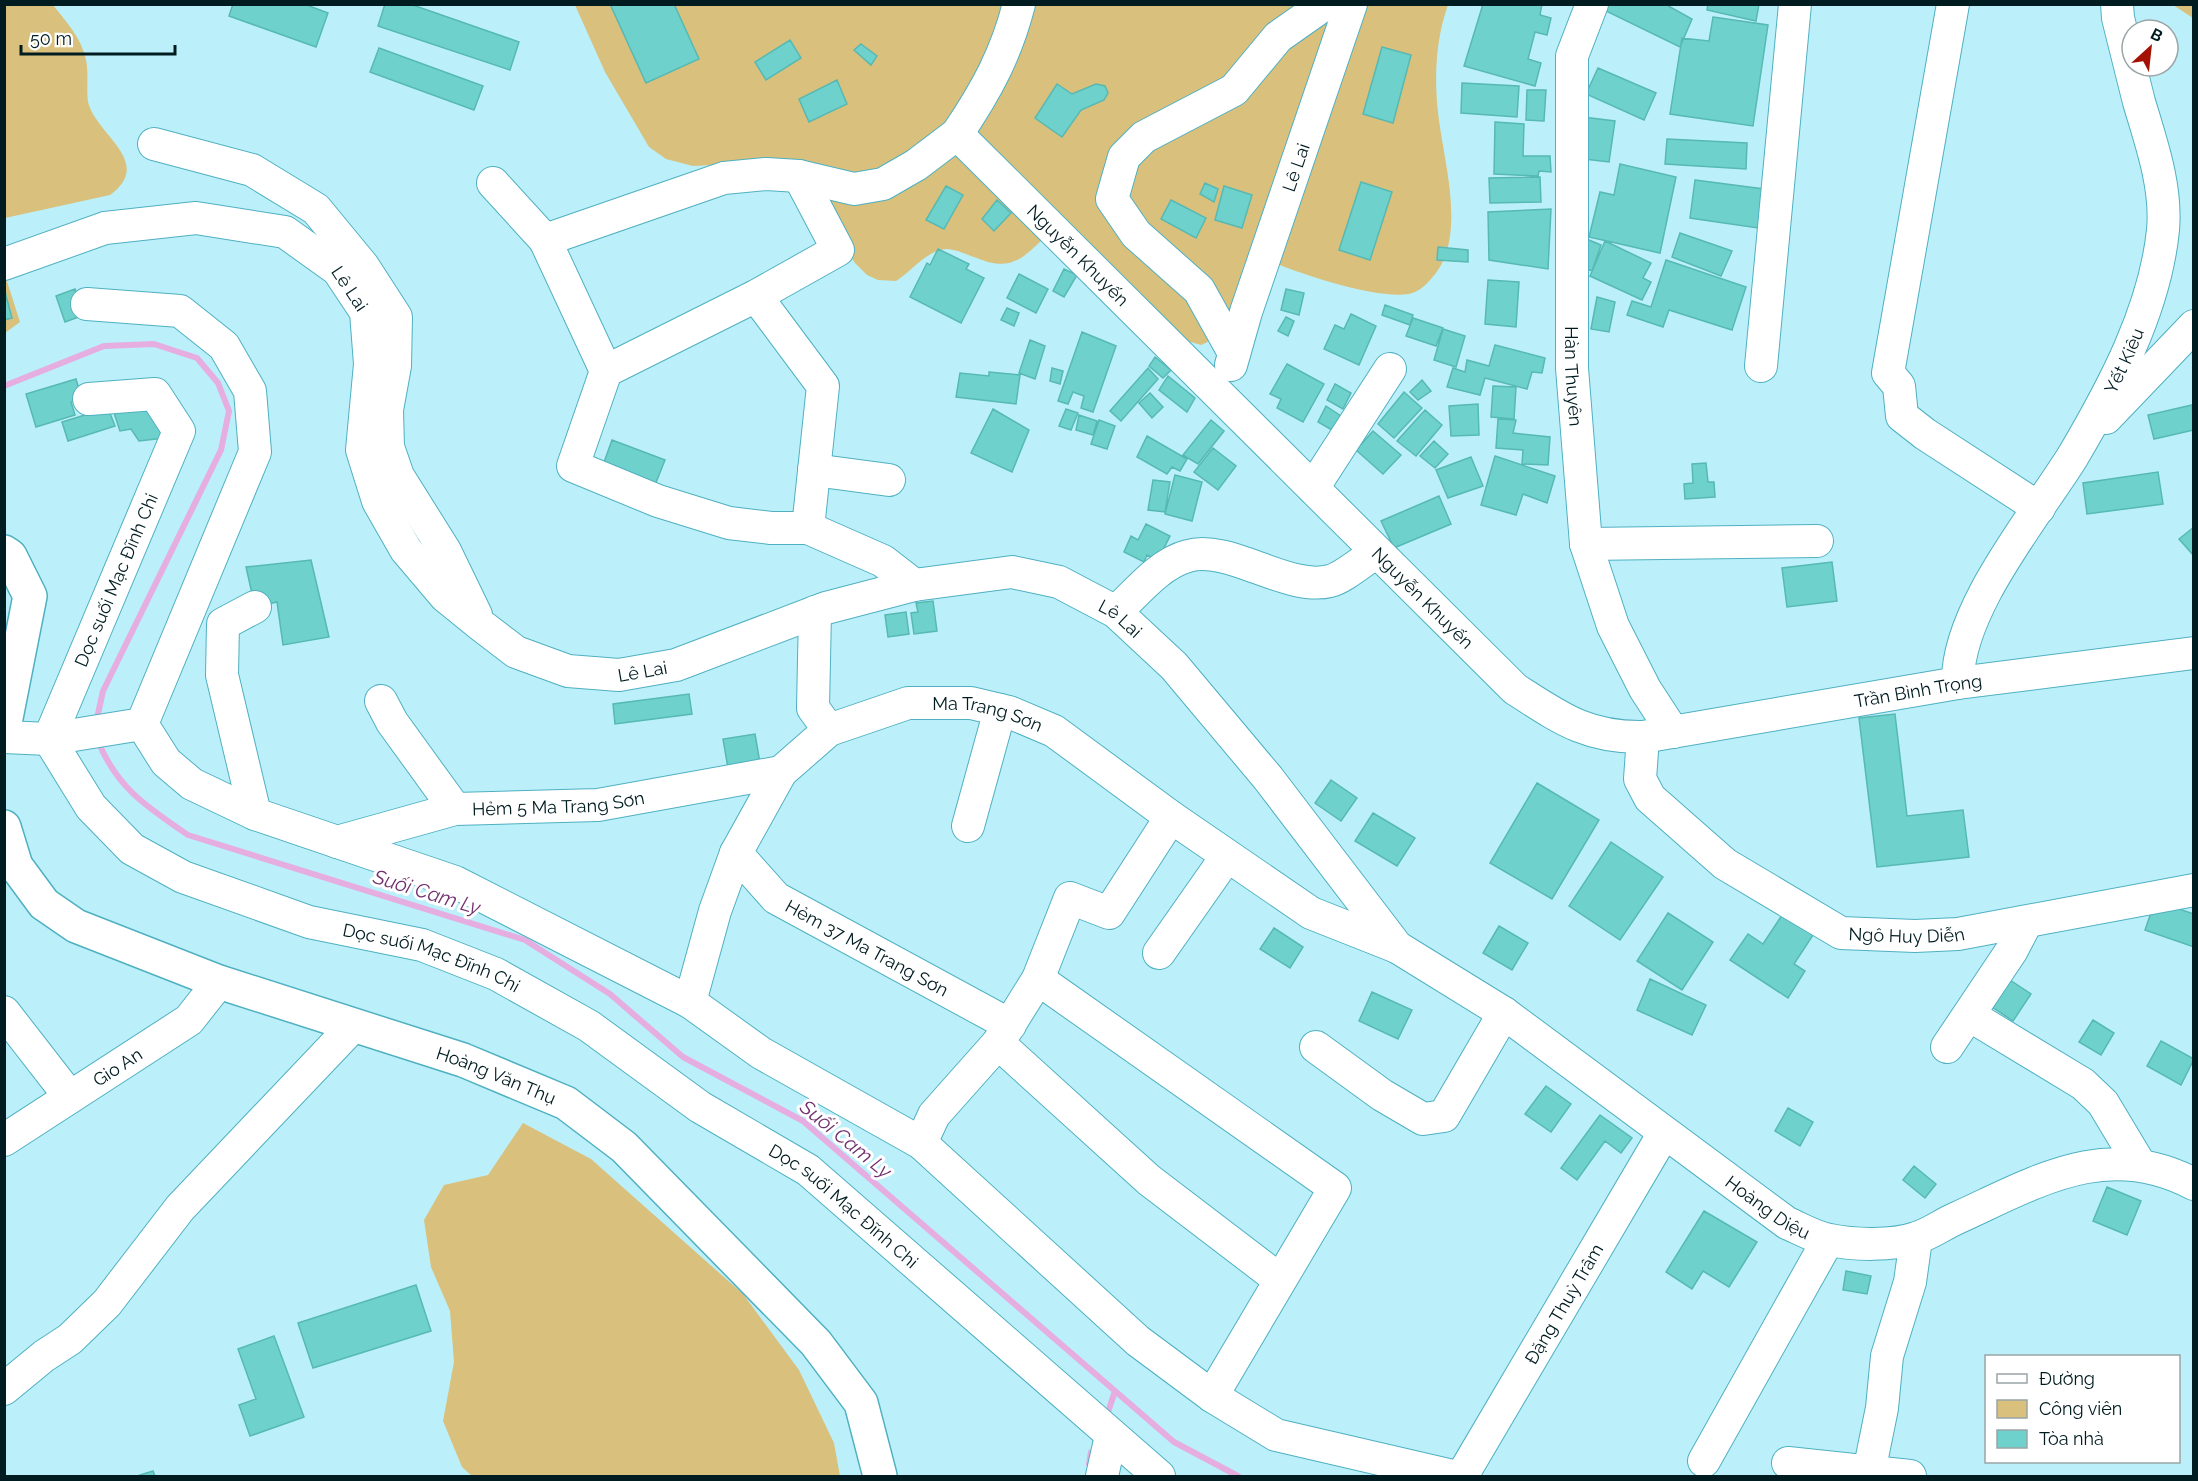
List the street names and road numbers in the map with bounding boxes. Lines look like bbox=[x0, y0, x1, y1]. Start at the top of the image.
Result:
street label: Lê Lai bbox=[1277, 140, 1313, 194]
street label: Nguyễn Khuyến bbox=[1023, 200, 1134, 310]
street label: Lê Lai bbox=[328, 262, 373, 315]
street label: Yết Kiêu bbox=[2099, 325, 2148, 397]
street label: Hàn Thuyên bbox=[1561, 326, 1587, 427]
street label: Dọc suối Mạc Đĩnh Chi bbox=[70, 490, 162, 670]
street label: Nguyễn Khuyến bbox=[1368, 543, 1478, 653]
street label: Lê Lai bbox=[1095, 594, 1147, 641]
street label: Lê Lai bbox=[616, 656, 669, 686]
street label: Trần Bình Trọng bbox=[1852, 670, 1983, 711]
street label: Ma Trang Sơn bbox=[932, 693, 1046, 736]
street label: Hẻm 5 Ma Trang Sơn bbox=[472, 786, 646, 819]
street label: Hẻm 37 Ma Trang Sơn bbox=[782, 895, 952, 1000]
street label: Dọc suối Mạc Đĩnh Chi bbox=[341, 919, 524, 996]
street label: Ngô Huy Diễn bbox=[1848, 923, 1966, 947]
street label: Hoàng Văn Thụ bbox=[434, 1042, 559, 1108]
street label: Gio An bbox=[89, 1043, 146, 1090]
street label: Dọc suối Mạc Đĩnh Chi bbox=[766, 1139, 923, 1272]
street label: Hoàng Diệu bbox=[1722, 1171, 1814, 1243]
street label: Đặng Thuỳ Trâm bbox=[1520, 1240, 1607, 1368]

